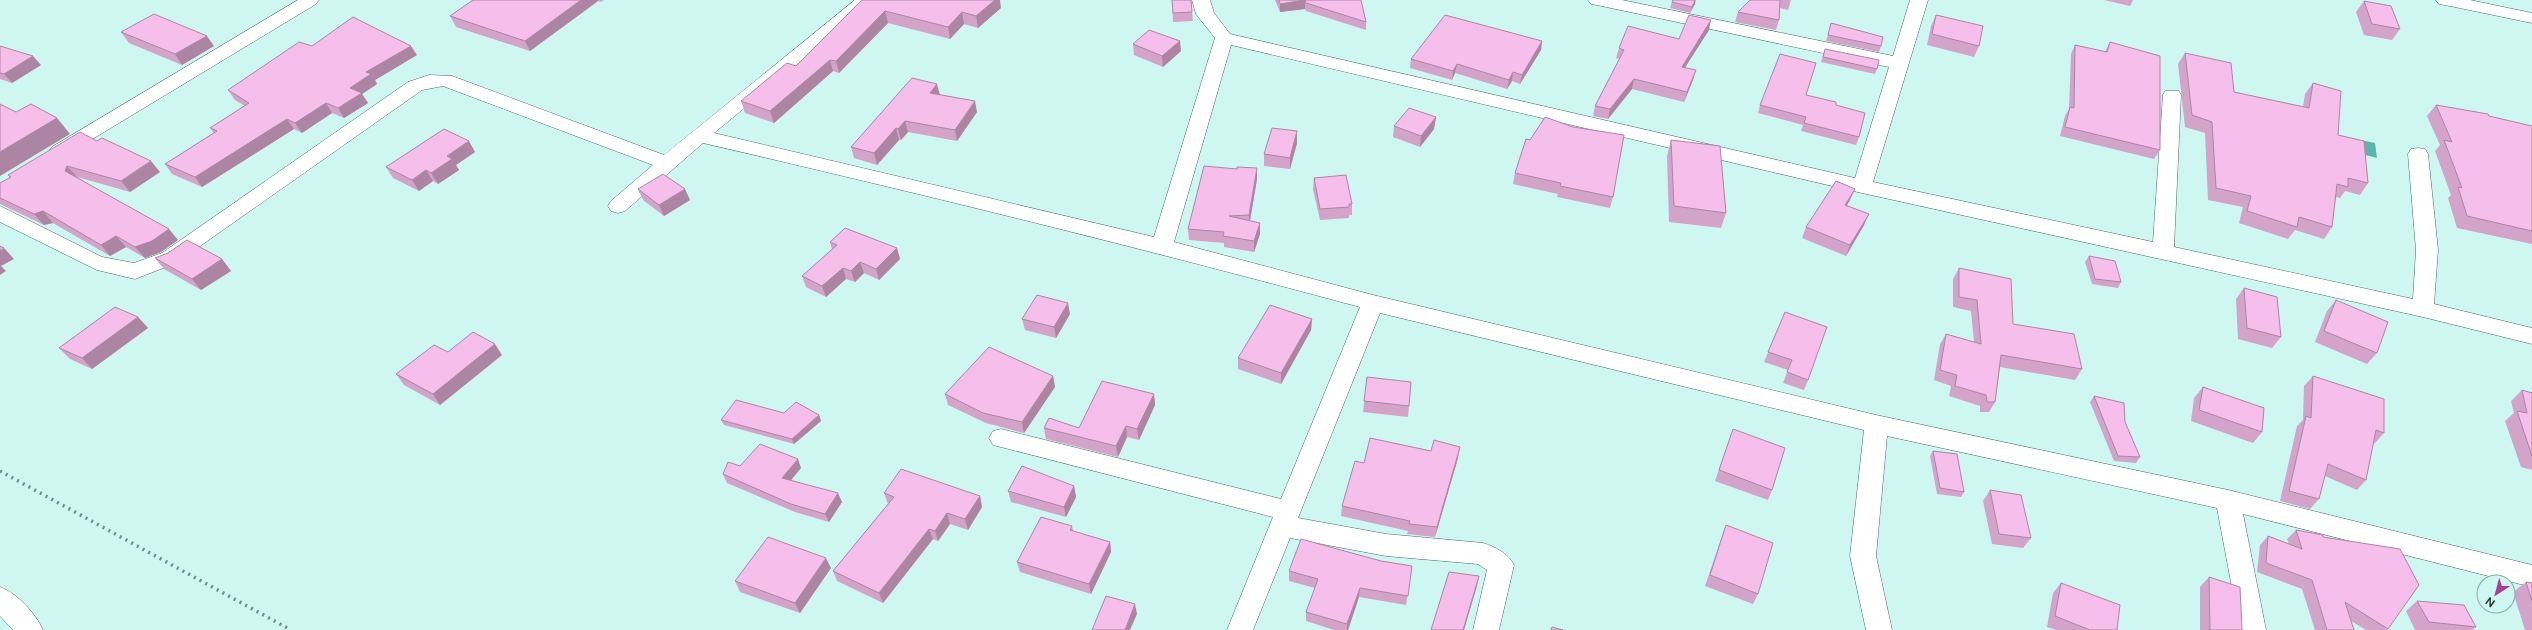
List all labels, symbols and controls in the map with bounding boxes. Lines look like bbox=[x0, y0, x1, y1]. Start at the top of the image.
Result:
north arrow bbox=[2476, 574, 2516, 614]
text: N bbox=[2483, 595, 2497, 609]

